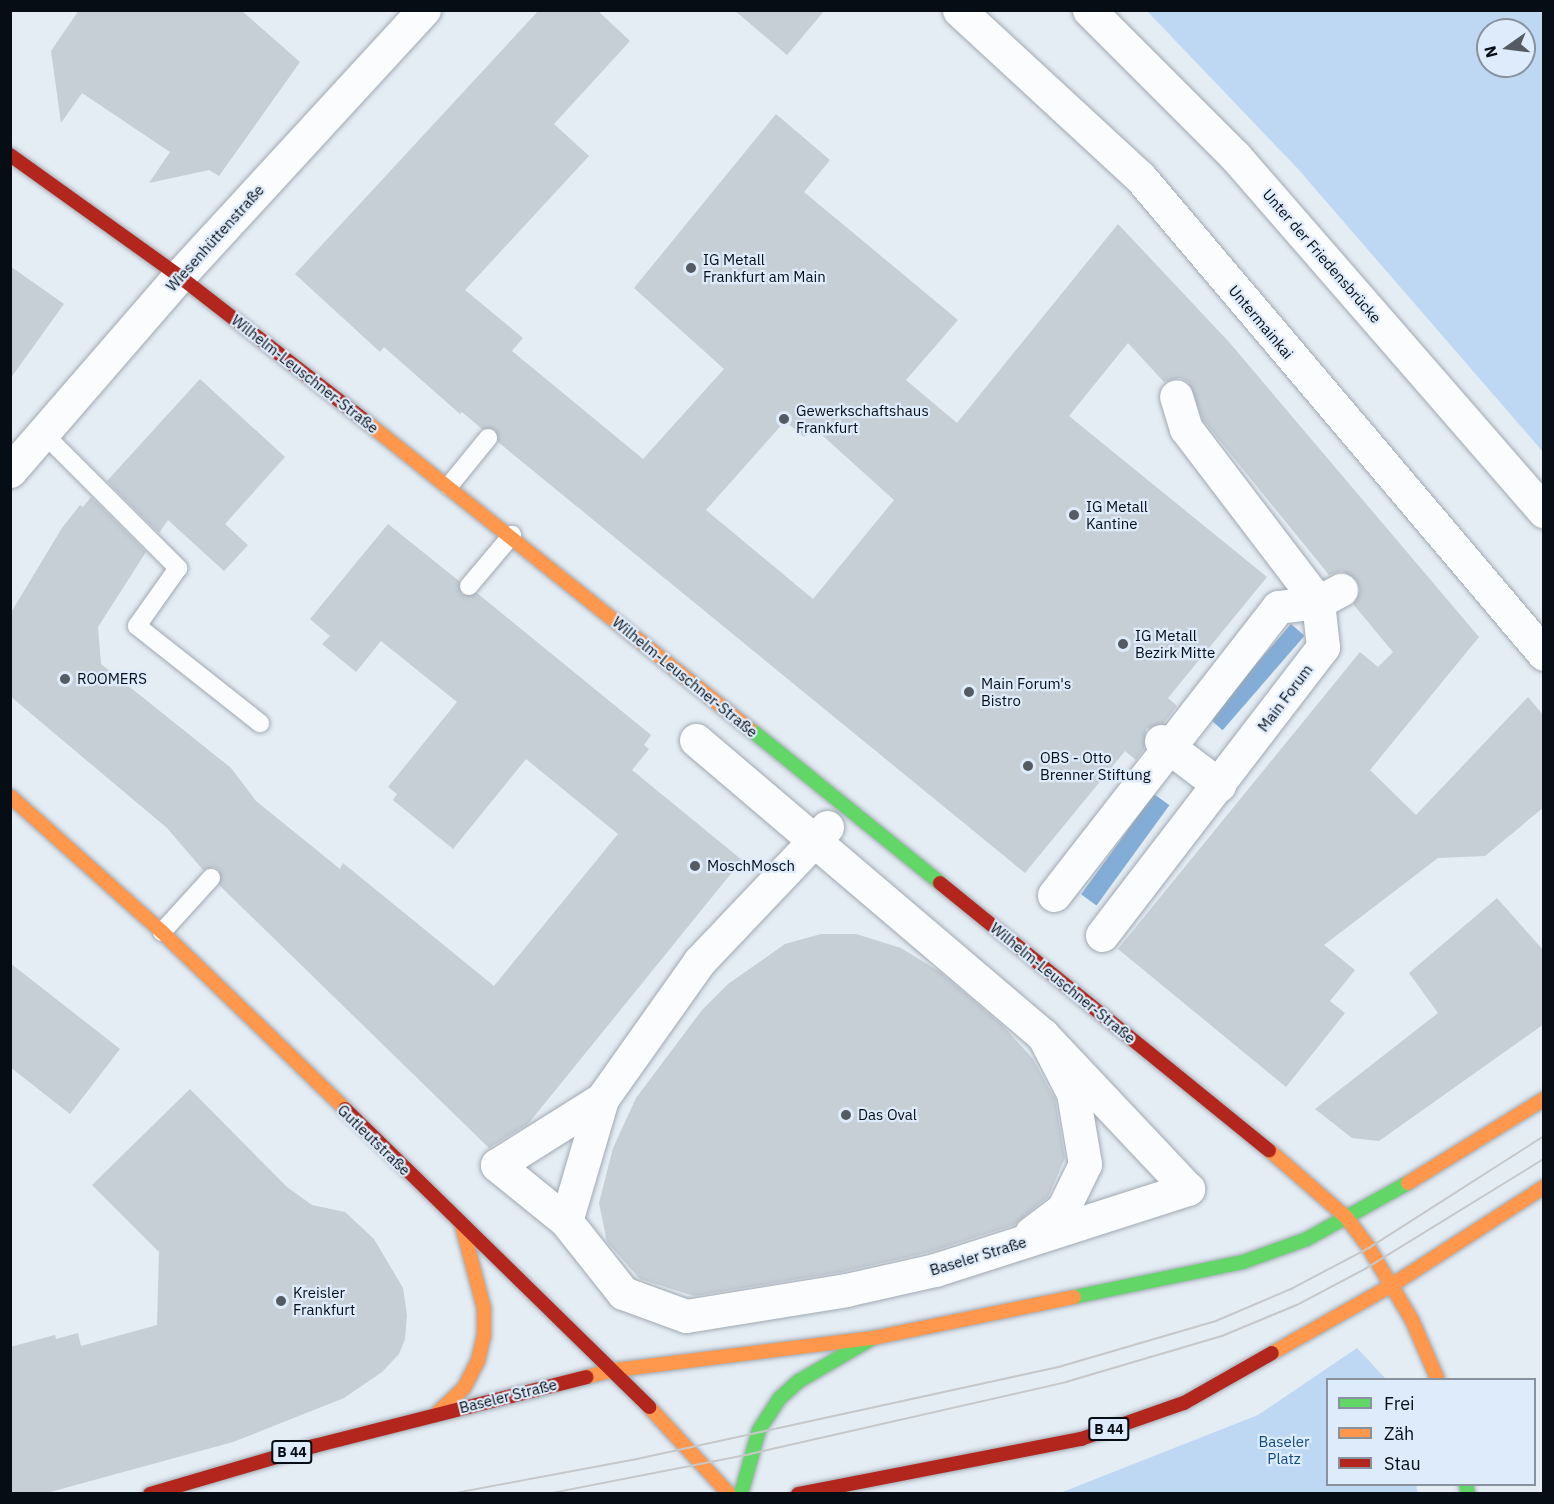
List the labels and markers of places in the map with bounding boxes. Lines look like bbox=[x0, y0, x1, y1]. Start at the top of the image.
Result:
place label: IG Metall Frankfurt am Main bbox=[703, 250, 826, 285]
marker: IG Metall Frankfurt am Main bbox=[684, 261, 698, 275]
place label: Gewerkschaftshaus Frankfurt bbox=[796, 401, 929, 436]
marker: Gewerkschaftshaus Frankfurt bbox=[777, 412, 791, 426]
place label: IG Metall Kantine bbox=[1086, 497, 1148, 532]
marker: IG Metall Kantine bbox=[1067, 508, 1081, 522]
place label: IG Metall Bezirk Mitte bbox=[1135, 626, 1215, 661]
marker: IG Metall Bezirk Mitte bbox=[1116, 637, 1130, 651]
place label: ROOMERS bbox=[77, 670, 147, 688]
marker: ROOMERS bbox=[58, 672, 72, 686]
place label: Main Forum's Bistro bbox=[981, 674, 1071, 709]
marker: Main Forum's Bistro bbox=[962, 685, 976, 699]
place label: OBS - Otto Brenner Stiftung bbox=[1040, 748, 1151, 783]
marker: OBS - Otto Brenner Stiftung bbox=[1021, 759, 1035, 773]
place label: MoschMosch bbox=[707, 857, 795, 875]
marker: MoschMosch bbox=[688, 859, 702, 873]
place label: Das Oval bbox=[858, 1106, 917, 1124]
marker: Das Oval bbox=[839, 1108, 853, 1122]
place label: Kreisler Frankfurt bbox=[293, 1283, 355, 1318]
marker: Kreisler Frankfurt bbox=[274, 1294, 288, 1308]

